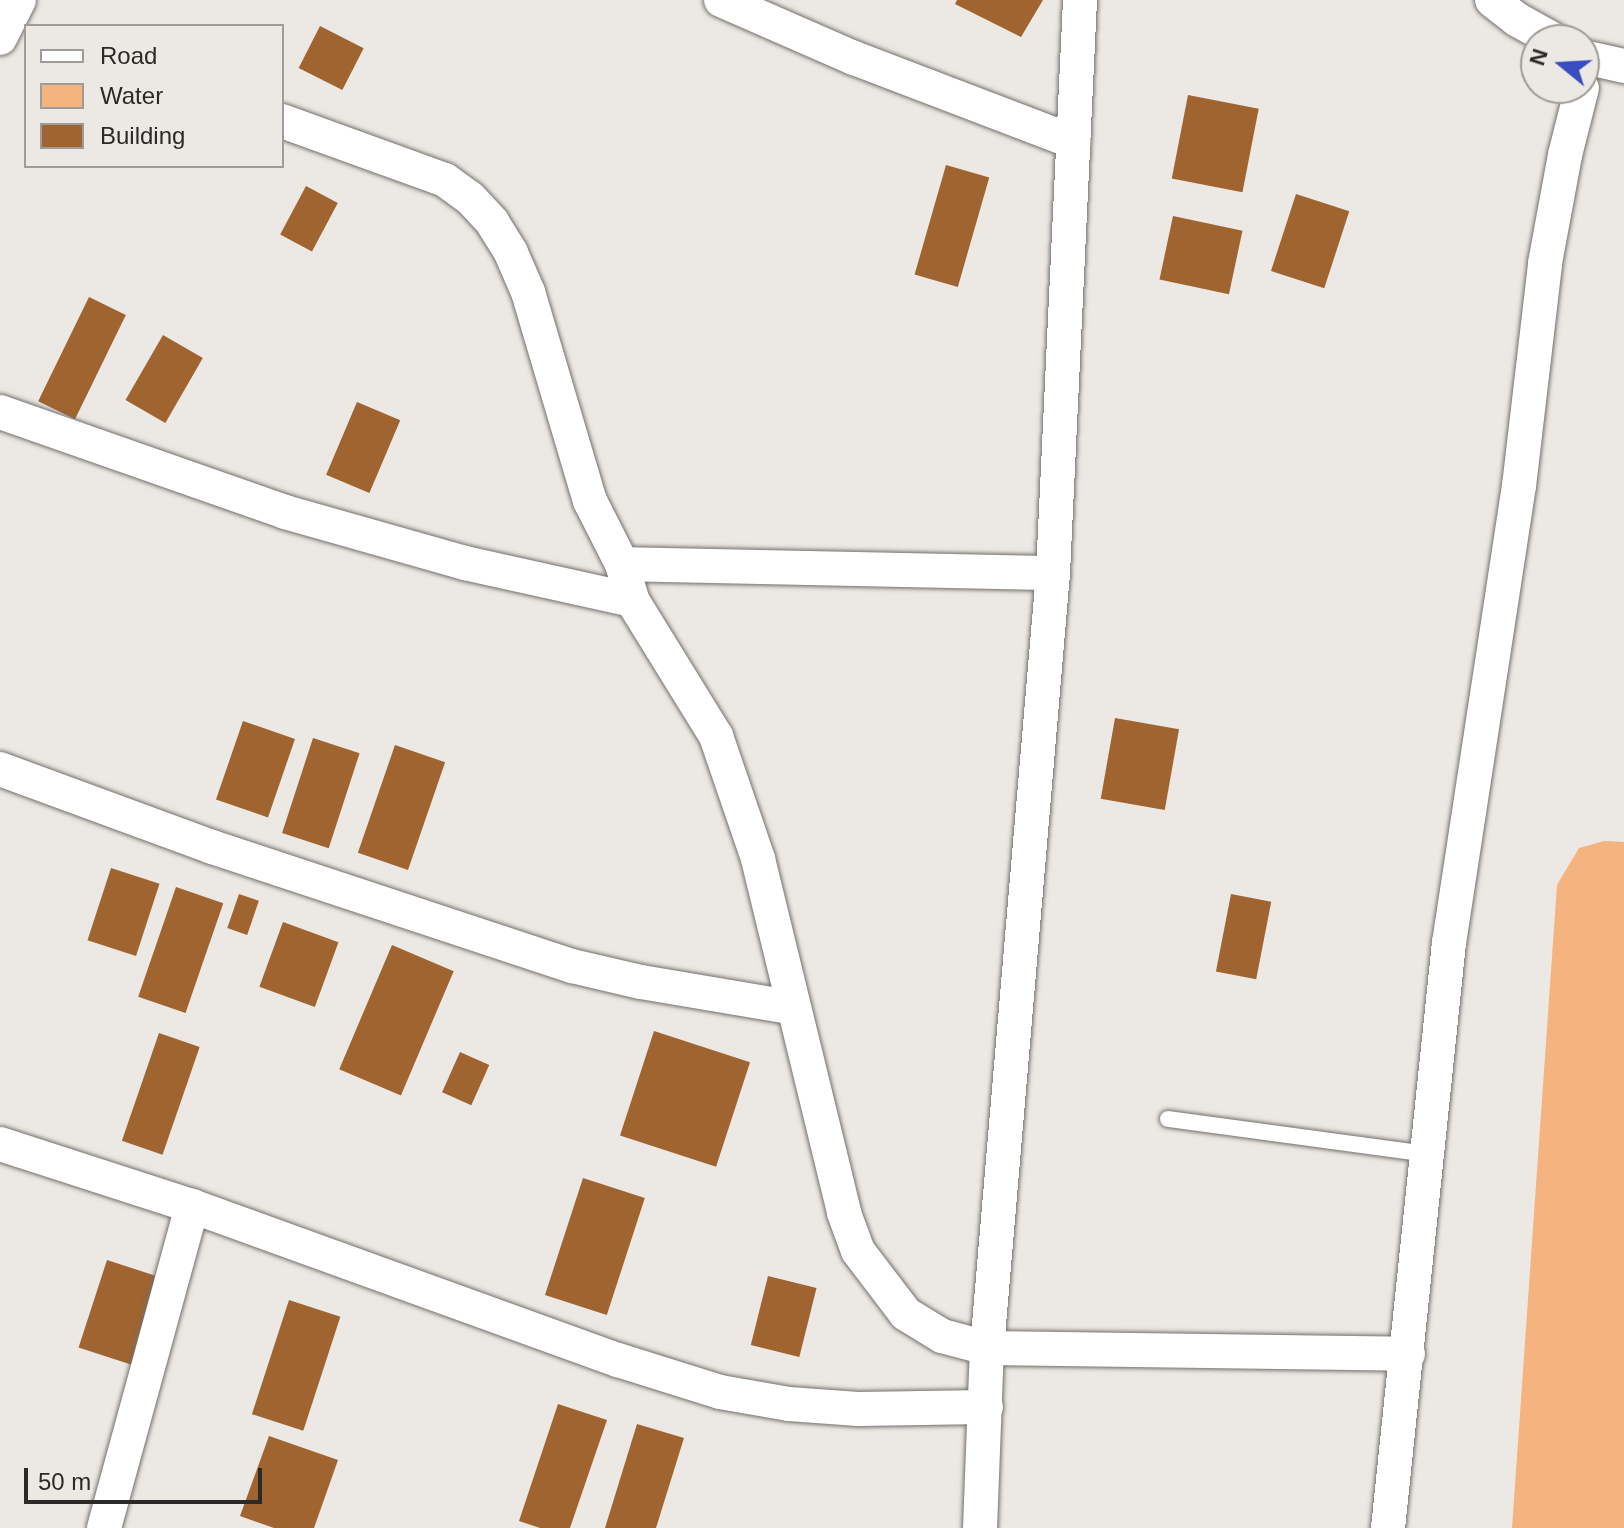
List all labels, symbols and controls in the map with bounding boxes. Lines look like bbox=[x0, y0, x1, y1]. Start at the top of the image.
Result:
legend bbox=[24, 24, 284, 168]
north arrow bbox=[1520, 24, 1600, 104]
text: Road bbox=[100, 42, 157, 69]
text: N bbox=[1524, 46, 1553, 68]
text: Water bbox=[100, 82, 163, 109]
text: Building bbox=[100, 122, 185, 149]
scale bar bbox=[28, 1452, 266, 1502]
text: 50 m bbox=[38, 1468, 91, 1495]

